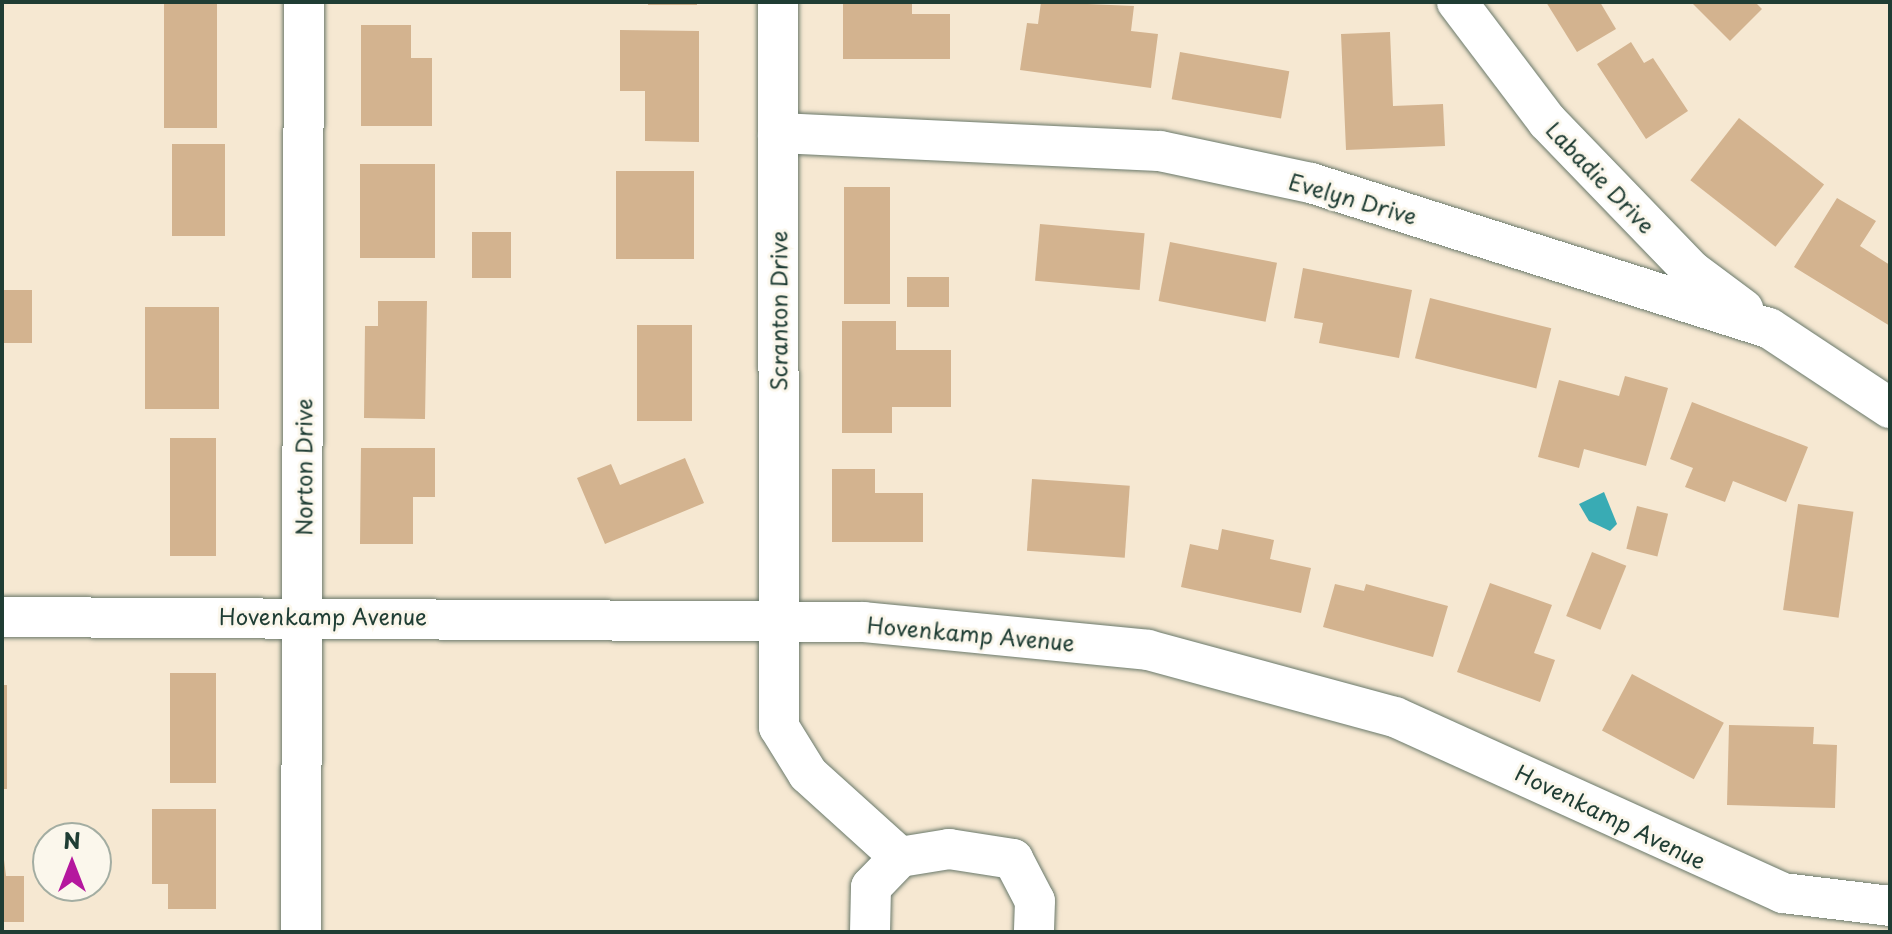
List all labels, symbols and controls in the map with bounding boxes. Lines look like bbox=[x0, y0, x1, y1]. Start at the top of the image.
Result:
street label: Labadie Drive bbox=[1541, 116, 1661, 238]
street label: Evelyn Drive bbox=[1286, 167, 1420, 229]
street label: Scranton Drive bbox=[765, 231, 791, 391]
street label: Norton Drive bbox=[290, 398, 316, 536]
street label: Hovenkamp Avenue bbox=[219, 603, 427, 629]
street label: Hovenkamp Avenue bbox=[866, 611, 1076, 655]
street label: Hovenkamp Avenue bbox=[1511, 758, 1711, 874]
north arrow bbox=[32, 822, 112, 902]
text: N bbox=[63, 823, 81, 856]

